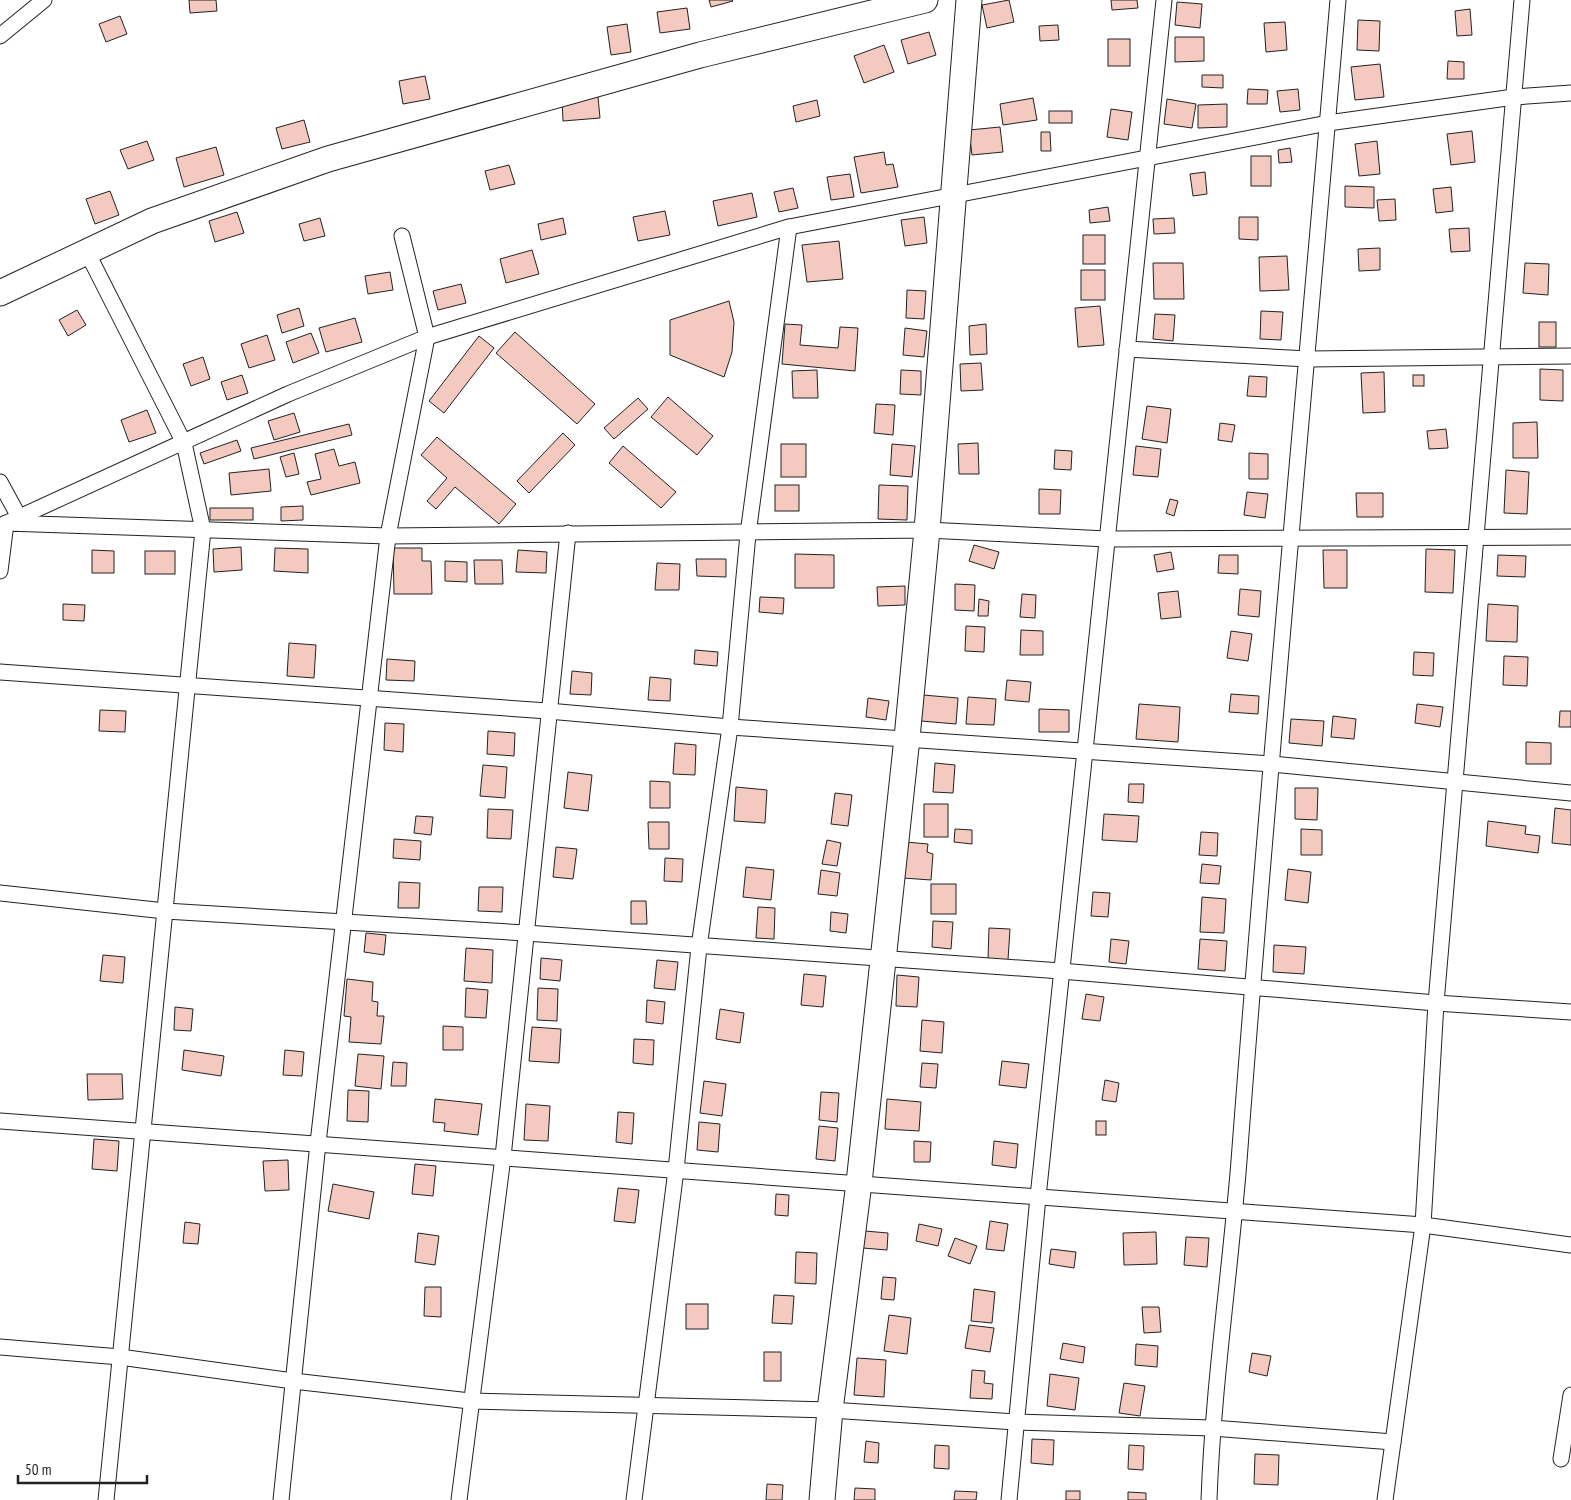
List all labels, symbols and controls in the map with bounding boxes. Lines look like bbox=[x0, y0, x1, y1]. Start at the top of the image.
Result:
scale bar bbox=[18, 1452, 146, 1484]
text: 50 m bbox=[25, 1460, 51, 1479]

